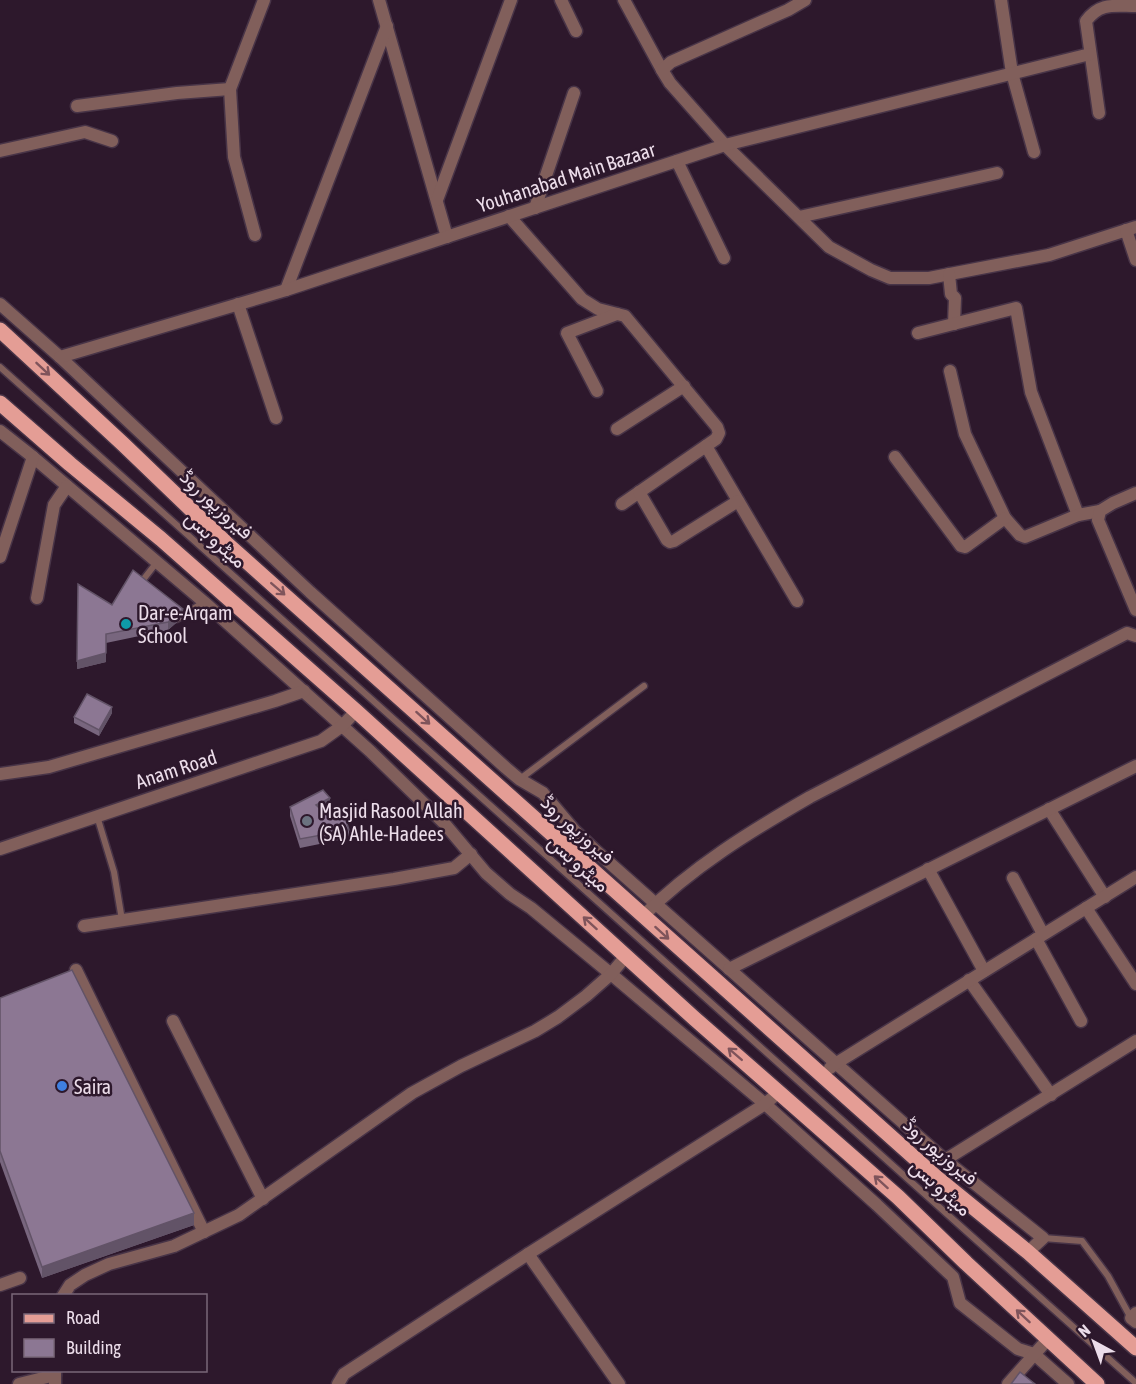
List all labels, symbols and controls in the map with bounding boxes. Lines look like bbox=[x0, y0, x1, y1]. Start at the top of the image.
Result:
street label: Youhanabad Main Bazaar bbox=[474, 137, 659, 217]
one-way arrow bbox=[36, 362, 51, 377]
street label: فیروزپور روڈ bbox=[174, 465, 258, 546]
street label: میٹرو بس bbox=[179, 506, 251, 574]
one-way arrow bbox=[270, 582, 285, 596]
place label: Dar-e-Arqam School bbox=[138, 601, 232, 647]
marker: Dar-e-Arqam School bbox=[119, 617, 133, 631]
one-way arrow bbox=[415, 711, 430, 725]
street label: Anam Road bbox=[132, 745, 220, 793]
street label: فیروزپور روڈ bbox=[534, 790, 620, 870]
place label: Masjid Rasool Allah (SA) Ahle-Hadees bbox=[319, 799, 463, 845]
marker: Masjid Rasool Allah (SA) Ahle-Hadees bbox=[300, 814, 314, 828]
street label: میٹرو بس bbox=[542, 830, 614, 898]
one-way arrow bbox=[582, 916, 597, 930]
one-way arrow bbox=[654, 926, 669, 940]
one-way arrow bbox=[727, 1047, 743, 1060]
place label: Saira bbox=[74, 1075, 111, 1098]
marker: Saira bbox=[55, 1079, 69, 1093]
street label: فیروزپور روڈ bbox=[897, 1112, 983, 1192]
street label: میٹرو بس bbox=[904, 1154, 976, 1222]
one-way arrow bbox=[874, 1175, 889, 1189]
legend bbox=[12, 1294, 207, 1372]
text: Road bbox=[66, 1307, 100, 1328]
one-way arrow bbox=[1016, 1309, 1031, 1323]
north arrow bbox=[1064, 1312, 1124, 1372]
text: N bbox=[1075, 1321, 1094, 1341]
text: Building bbox=[66, 1337, 121, 1358]

